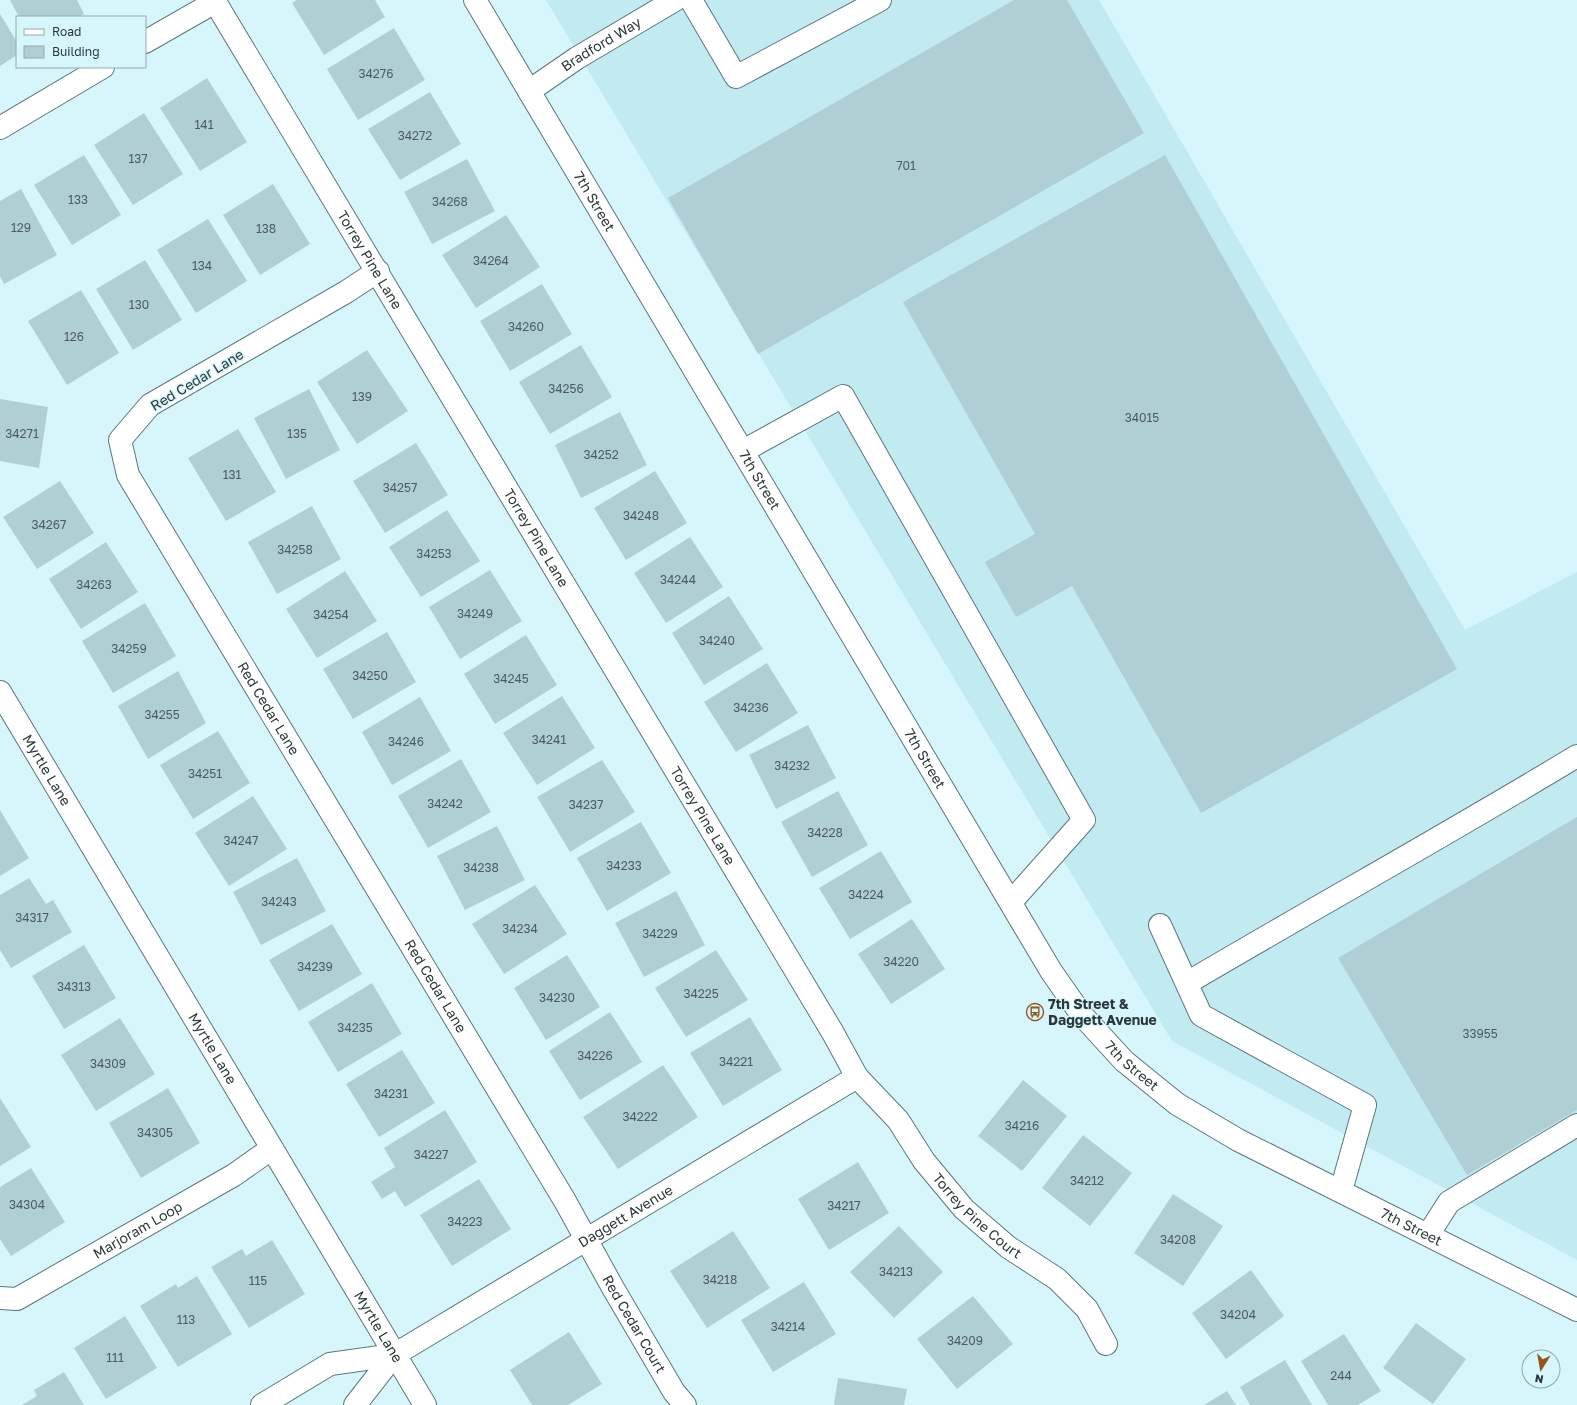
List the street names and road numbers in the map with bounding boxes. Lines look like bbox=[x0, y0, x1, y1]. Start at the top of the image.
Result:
street label: Bradford Way bbox=[557, 13, 644, 75]
street label: 7th Street bbox=[571, 168, 619, 234]
street label: Torrey Pine Lane bbox=[334, 207, 406, 312]
street label: Red Cedar Lane bbox=[147, 345, 246, 414]
street label: 7th Street bbox=[736, 447, 784, 513]
street label: Torrey Pine Lane bbox=[501, 485, 573, 590]
street label: Red Cedar Lane bbox=[234, 659, 303, 758]
street label: 7th Street bbox=[901, 725, 950, 791]
street label: Myrtle Lane bbox=[19, 731, 75, 809]
street label: Torrey Pine Lane bbox=[667, 763, 739, 868]
street label: Red Cedar Lane bbox=[402, 936, 471, 1035]
street label: Myrtle Lane bbox=[185, 1010, 241, 1087]
street label: 7th Street bbox=[1102, 1037, 1162, 1094]
street label: Torrey Pine Court bbox=[930, 1169, 1025, 1262]
street label: Daggett Avenue bbox=[575, 1181, 676, 1250]
street label: Marjoram Loop bbox=[90, 1197, 185, 1262]
street label: 7th Street bbox=[1378, 1204, 1445, 1249]
street label: Red Cedar Court bbox=[599, 1272, 670, 1376]
street label: Myrtle Lane bbox=[351, 1288, 407, 1365]

